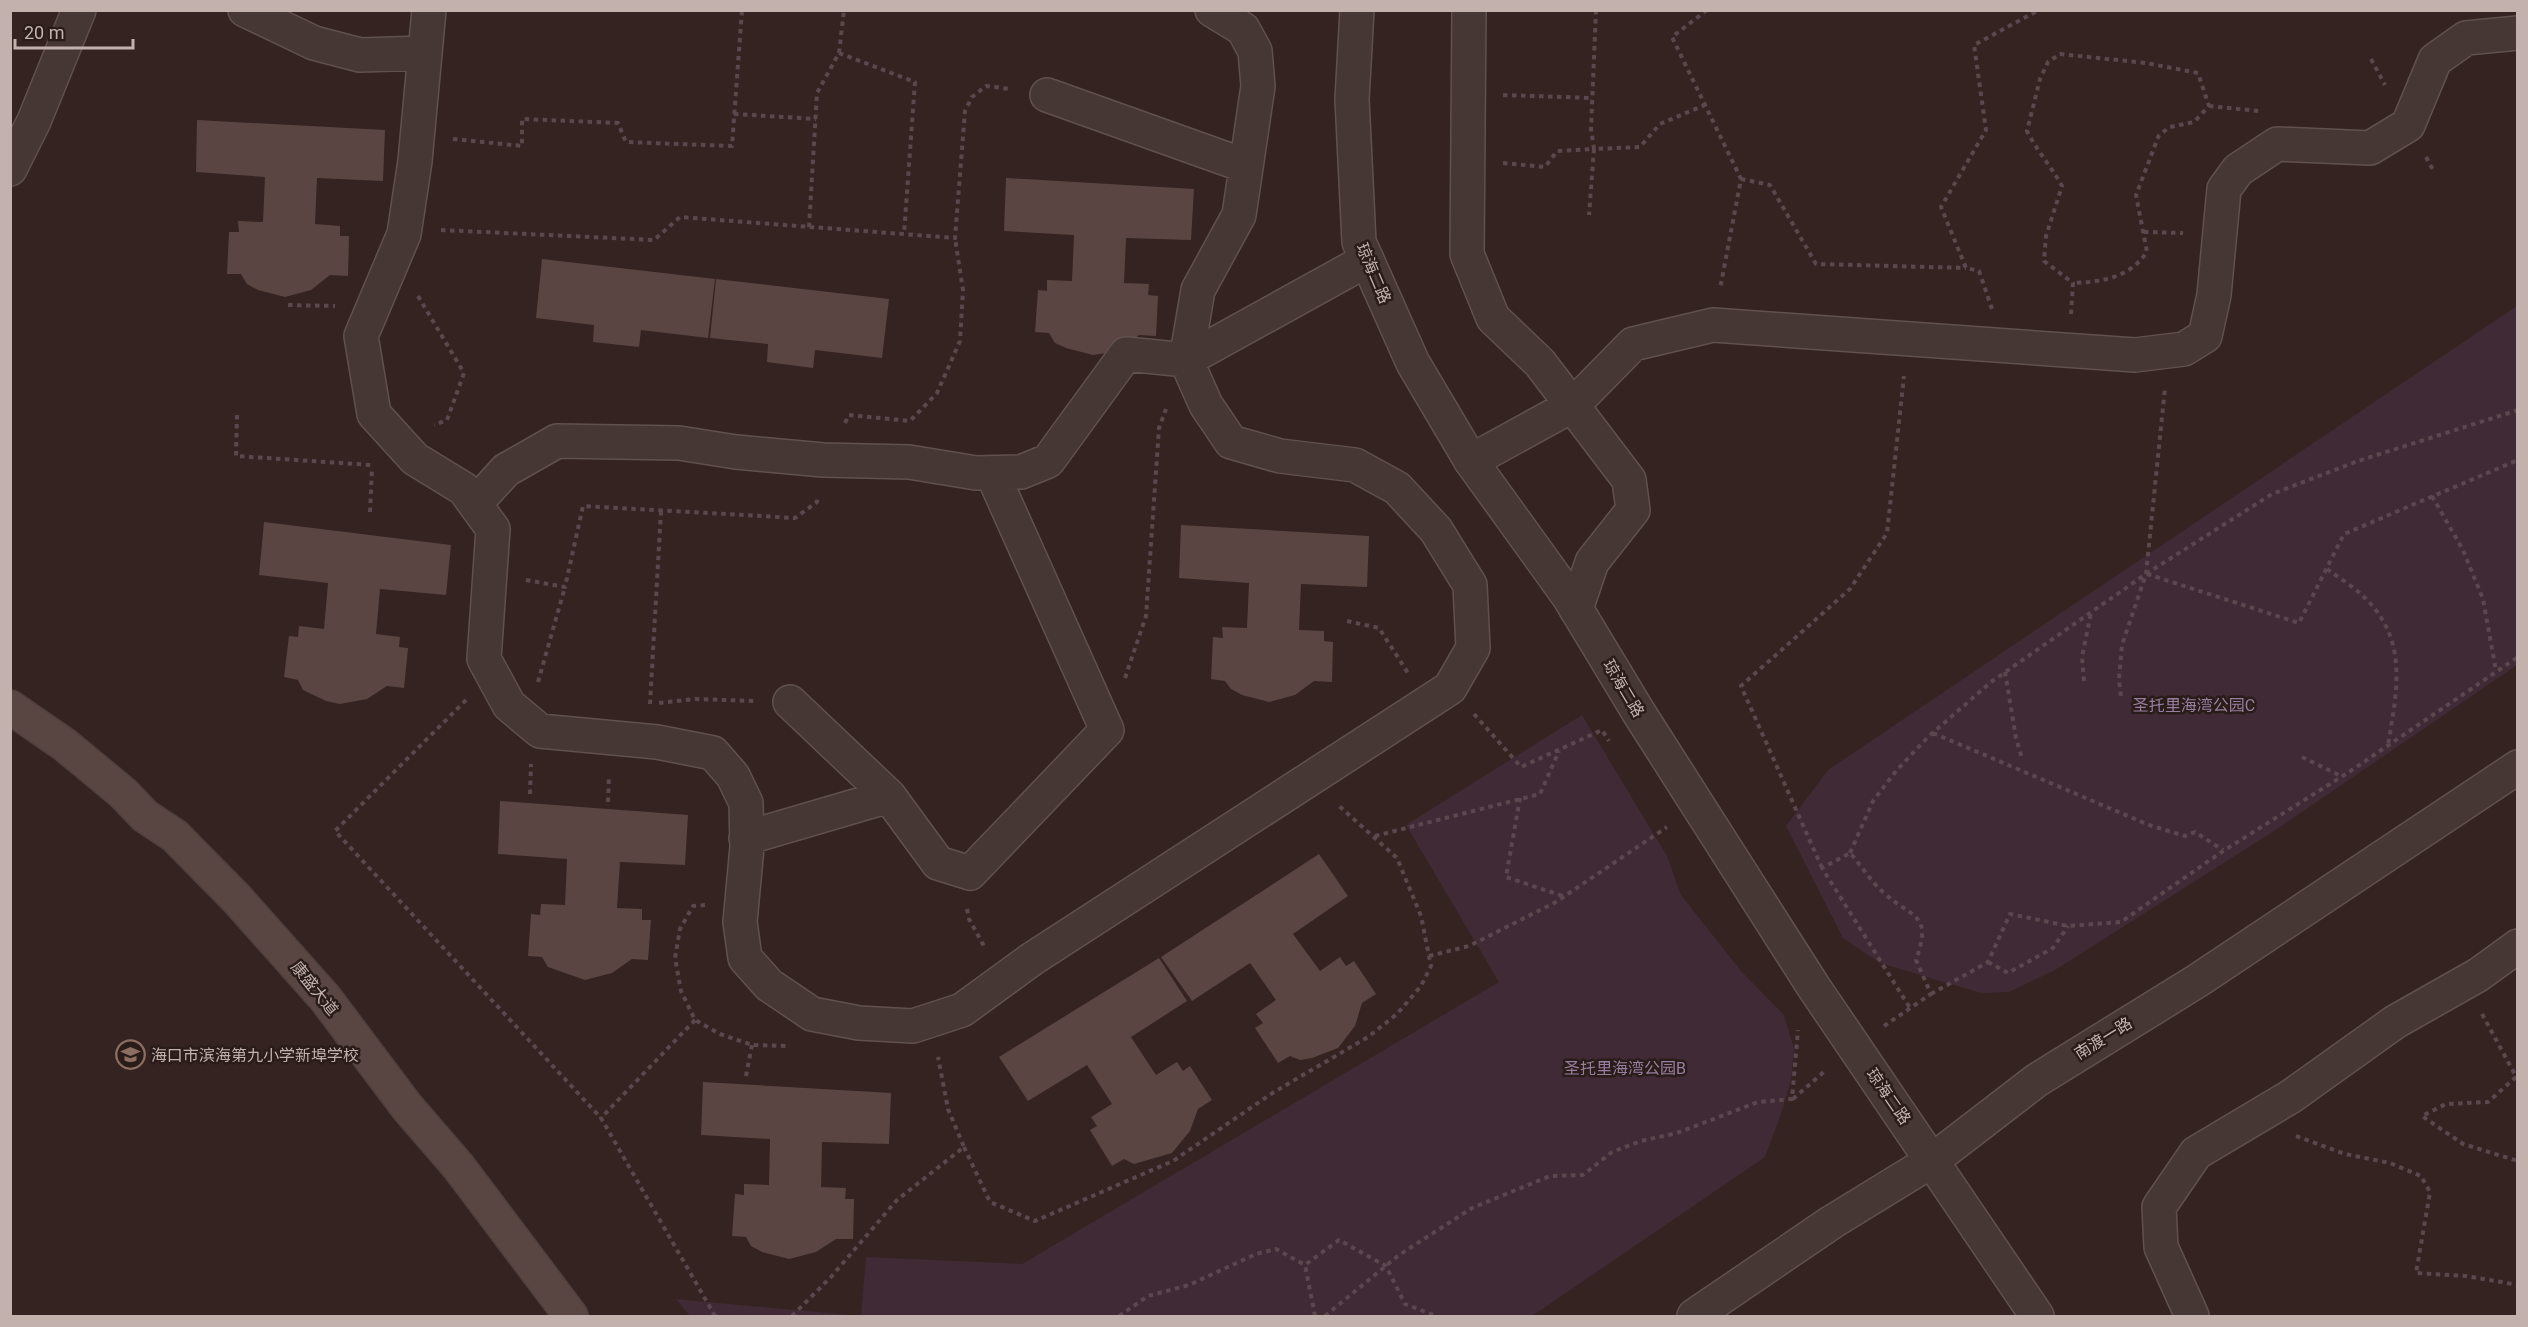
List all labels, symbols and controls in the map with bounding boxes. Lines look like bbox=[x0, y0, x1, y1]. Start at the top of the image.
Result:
scale bar bbox=[15, 12, 134, 50]
text: 20 m bbox=[24, 22, 64, 43]
street label: 琼海二路 bbox=[1352, 240, 1395, 306]
street label: 琼海二路 bbox=[1599, 656, 1648, 721]
park label: 圣托里海湾公园C bbox=[2133, 696, 2255, 715]
street label: 康盛大道 bbox=[287, 957, 342, 1019]
street label: 南渡一路 bbox=[2071, 1013, 2135, 1063]
school or university icon: 海口市滨海第九小学新埠学校 bbox=[114, 1039, 146, 1071]
place label: 海口市滨海第九小学新埠学校 bbox=[151, 1046, 359, 1065]
park label: 圣托里海湾公园B bbox=[1564, 1059, 1686, 1078]
street label: 琼海二路 bbox=[1862, 1065, 1915, 1128]

